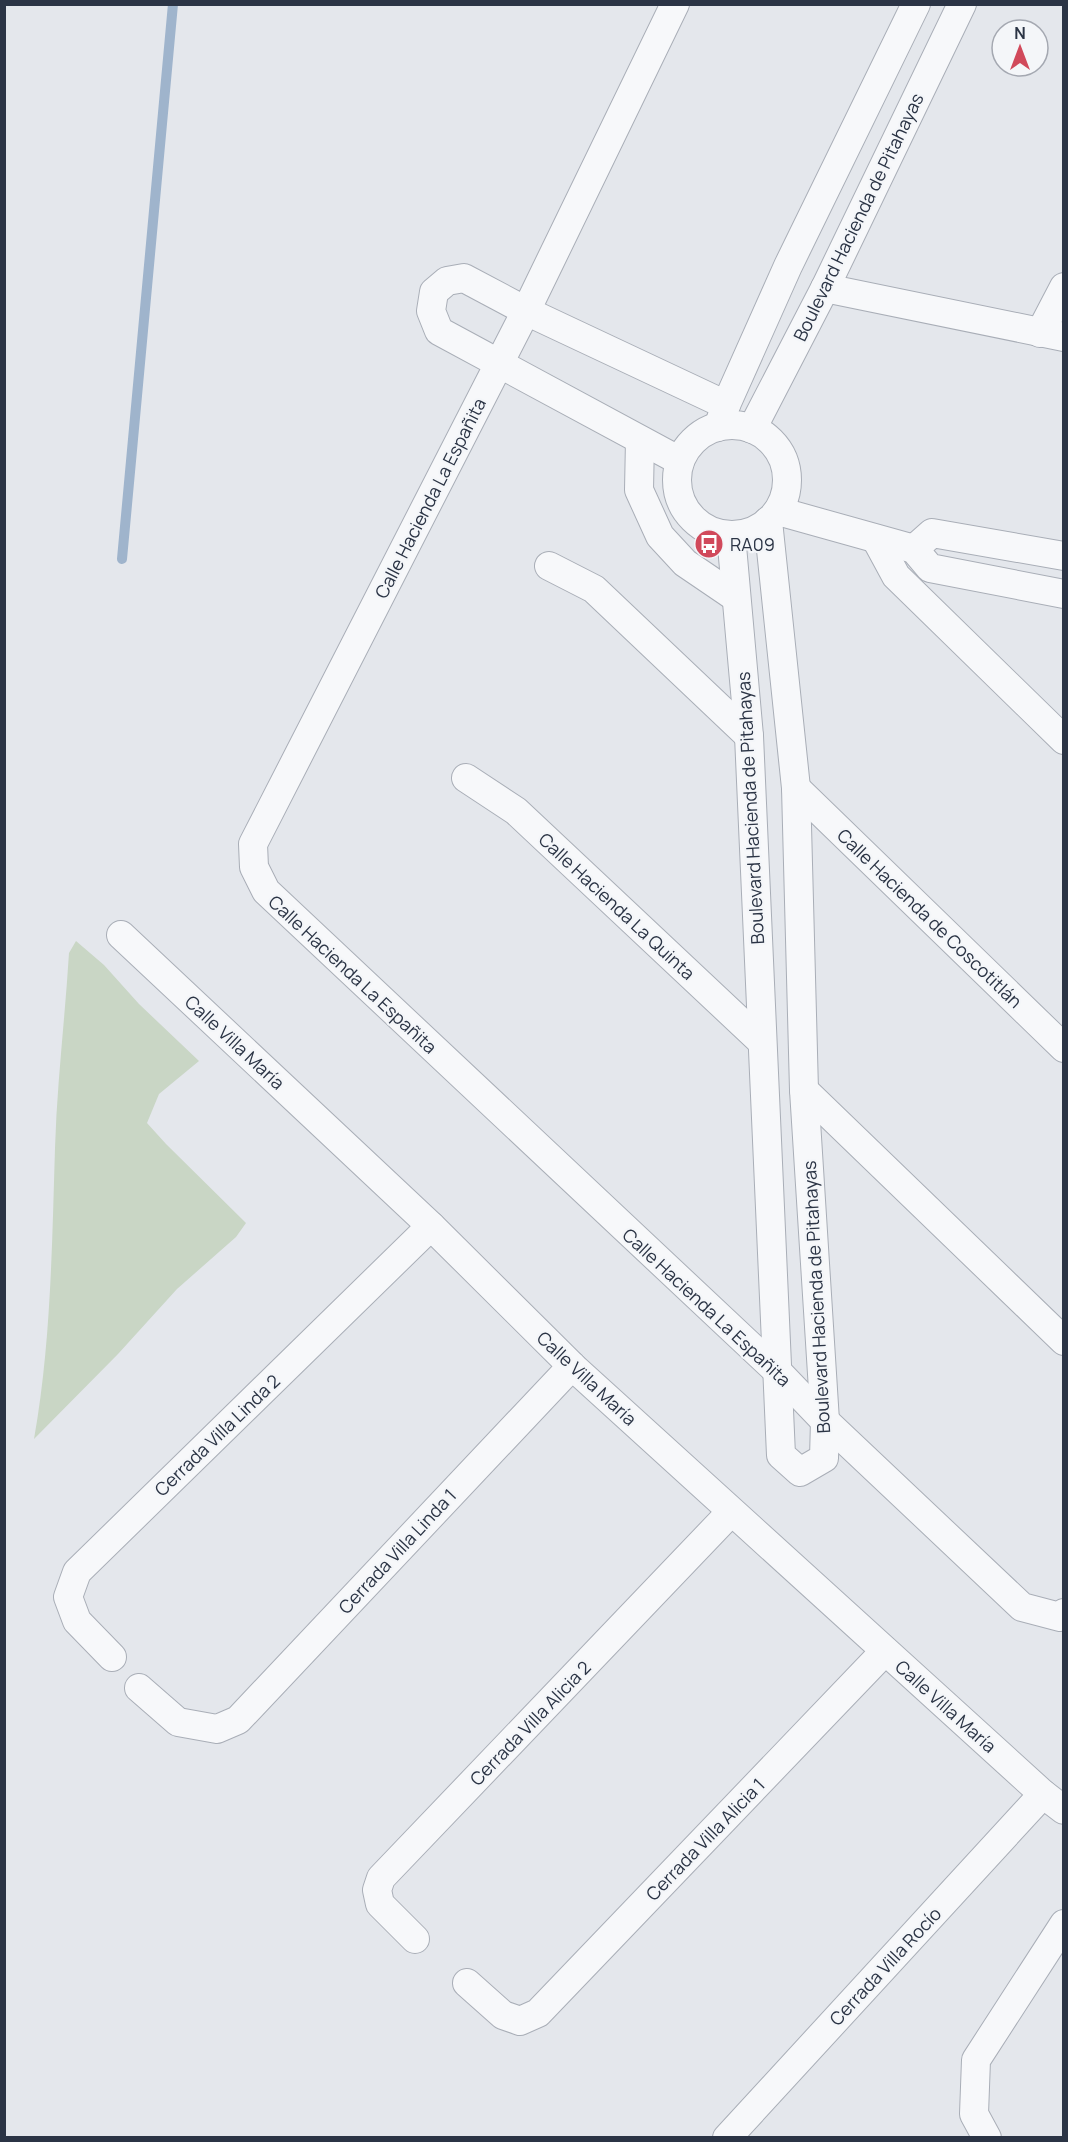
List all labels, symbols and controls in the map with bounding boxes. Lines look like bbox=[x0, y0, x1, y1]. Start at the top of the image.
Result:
north arrow bbox=[990, 18, 1050, 78]
text: N bbox=[1014, 22, 1026, 44]
street label: Boulevard Hacienda de Pitahayas bbox=[787, 89, 929, 345]
street label: Calle Hacienda La Españita bbox=[369, 394, 491, 602]
bus stop icon: RA09 bbox=[693, 528, 725, 560]
place label: RA09 bbox=[730, 532, 775, 556]
street label: Boulevard Hacienda de Pitahayas bbox=[731, 671, 769, 945]
street label: Calle Hacienda de Coscotitlán bbox=[832, 823, 1028, 1013]
street label: Calle Hacienda La Quinta bbox=[534, 827, 700, 985]
street label: Calle Hacienda La Españita bbox=[264, 890, 442, 1058]
street label: Calle Villa María bbox=[180, 990, 290, 1094]
street label: Boulevard Hacienda de Pitahayas bbox=[797, 1160, 835, 1434]
street label: Calle Hacienda La Españita bbox=[618, 1223, 796, 1391]
street label: Calle Villa María bbox=[532, 1326, 642, 1430]
street label: Cerrada Villa Linda 2 bbox=[149, 1369, 285, 1501]
street label: Cerrada Villa Linda 1 bbox=[333, 1483, 461, 1619]
street label: Calle Villa María bbox=[890, 1654, 1002, 1758]
street label: Cerrada Villa Alicia 2 bbox=[464, 1655, 596, 1791]
street label: Cerrada Villa Alicia 1 bbox=[640, 1773, 770, 1905]
street label: Cerrada Villa Rocío bbox=[824, 1902, 946, 2030]

